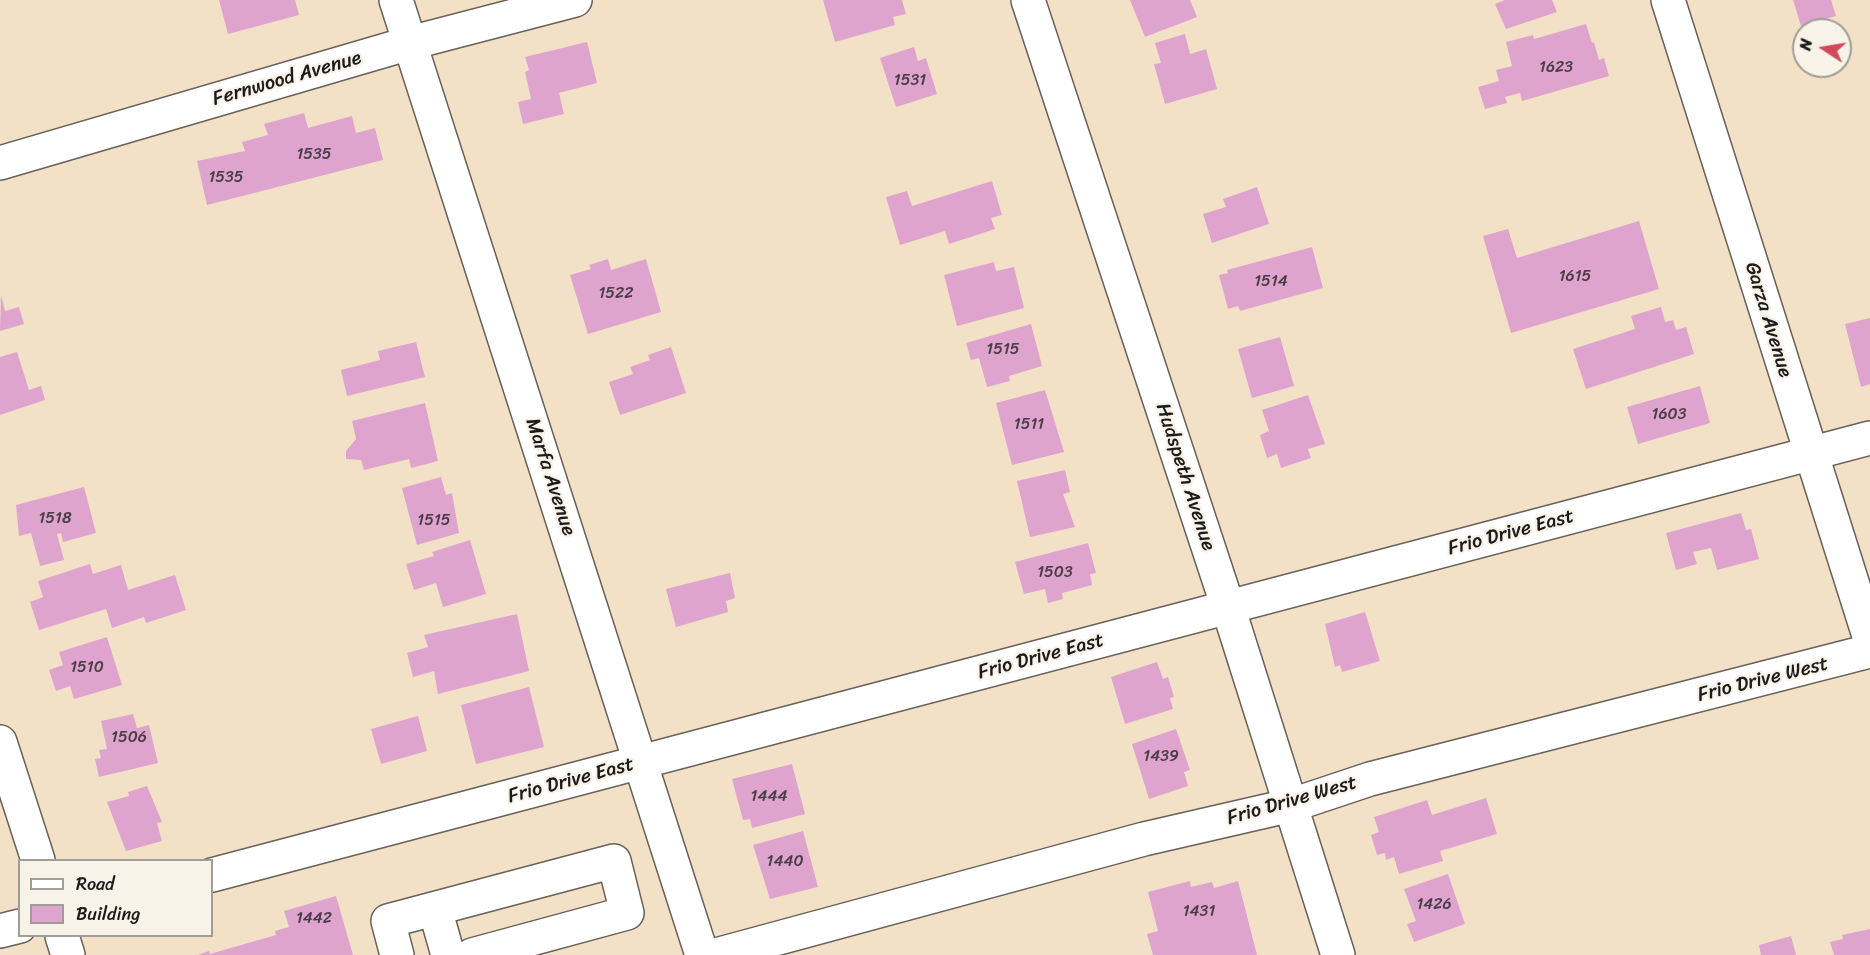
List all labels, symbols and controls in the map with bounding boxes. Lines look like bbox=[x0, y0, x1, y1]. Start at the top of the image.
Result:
north arrow bbox=[1792, 18, 1852, 78]
text: N bbox=[1791, 36, 1821, 53]
street label: Fernwood Avenue bbox=[210, 46, 364, 112]
house number: 1623 bbox=[1539, 58, 1573, 78]
house number: 1531 bbox=[894, 71, 926, 91]
house number: 1535 bbox=[296, 145, 332, 165]
house number: 1535 bbox=[208, 168, 244, 188]
street label: Garza Avenue bbox=[1739, 259, 1797, 381]
house number: 1615 bbox=[1559, 267, 1591, 287]
house number: 1514 bbox=[1254, 272, 1288, 292]
house number: 1522 bbox=[598, 284, 634, 304]
house number: 1515 bbox=[986, 340, 1020, 360]
street label: Hudspeth Avenue bbox=[1150, 400, 1220, 554]
house number: 1603 bbox=[1652, 405, 1686, 425]
street label: Marfa Avenue bbox=[520, 415, 580, 539]
house number: 1511 bbox=[1014, 415, 1044, 435]
street label: Frio Drive East bbox=[1445, 505, 1577, 561]
house number: 1518 bbox=[38, 509, 72, 529]
house number: 1515 bbox=[417, 511, 451, 531]
house number: 1503 bbox=[1037, 563, 1073, 583]
street label: Frio Drive East bbox=[975, 629, 1107, 685]
street label: Frio Drive West bbox=[1695, 652, 1831, 708]
house number: 1510 bbox=[70, 658, 104, 678]
house number: 1506 bbox=[111, 728, 147, 748]
house number: 1439 bbox=[1143, 747, 1179, 767]
street label: Frio Drive East bbox=[505, 753, 637, 809]
street label: Frio Drive West bbox=[1224, 771, 1360, 831]
house number: 1444 bbox=[751, 787, 787, 807]
house number: 1440 bbox=[767, 852, 803, 872]
legend bbox=[18, 859, 213, 937]
text: Road bbox=[76, 868, 115, 900]
house number: 1426 bbox=[1416, 895, 1452, 915]
text: Building bbox=[76, 898, 140, 930]
house number: 1431 bbox=[1183, 902, 1215, 922]
house number: 1442 bbox=[296, 909, 332, 929]

